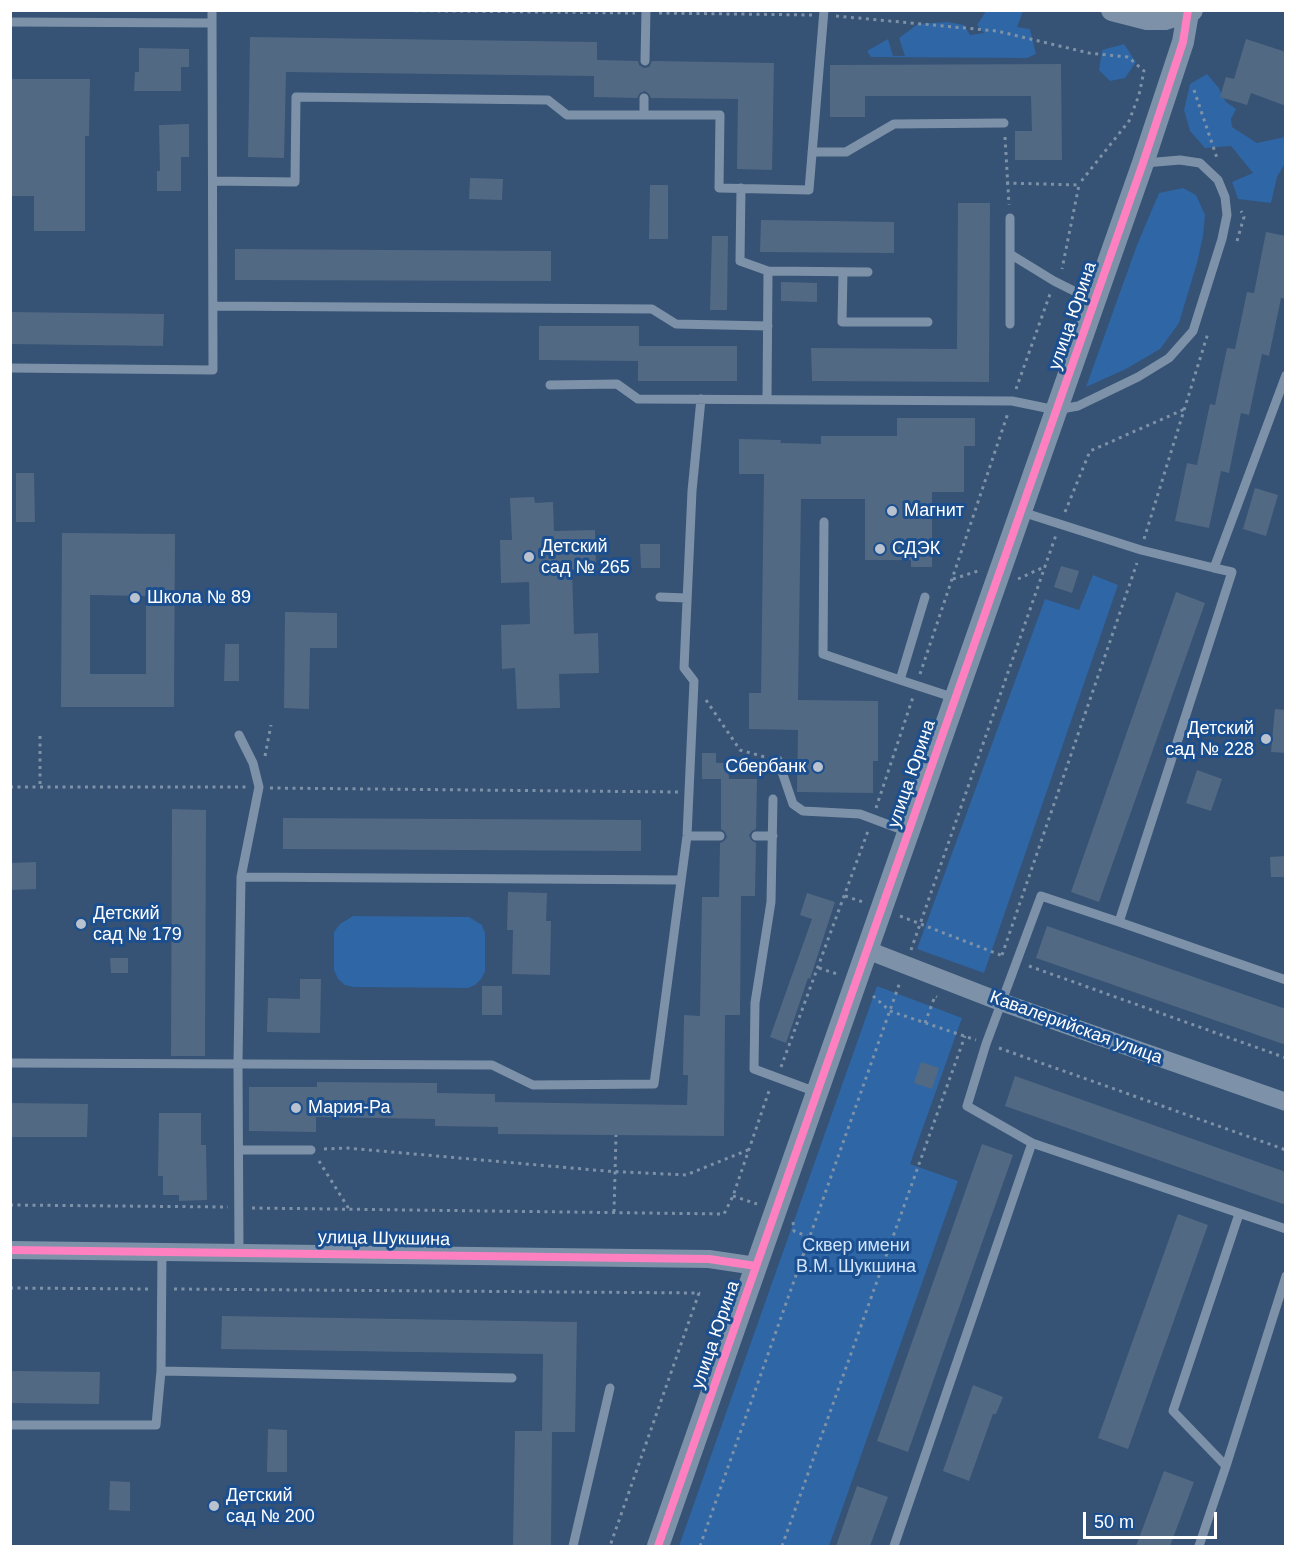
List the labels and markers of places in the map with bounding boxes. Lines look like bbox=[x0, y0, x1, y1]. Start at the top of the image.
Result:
place label: Магнит bbox=[904, 500, 964, 522]
marker: Магнит bbox=[885, 504, 899, 518]
place label: Детский сад № 265 bbox=[541, 536, 630, 578]
place label: СДЭК bbox=[892, 538, 940, 560]
marker: СДЭК bbox=[873, 542, 887, 556]
marker: Детский сад № 265 bbox=[522, 550, 536, 564]
place label: Школа № 89 bbox=[147, 587, 251, 609]
marker: Школа № 89 bbox=[128, 591, 142, 605]
place label: Детский сад № 228 bbox=[1165, 718, 1254, 760]
marker: Детский сад № 228 bbox=[1259, 732, 1273, 746]
place label: Сбербанк bbox=[725, 756, 806, 778]
marker: Сбербанк bbox=[811, 760, 825, 774]
place label: Детский сад № 179 bbox=[93, 903, 182, 946]
marker: Детский сад № 179 bbox=[74, 917, 88, 931]
place label: Мария-Ра bbox=[308, 1097, 390, 1119]
marker: Мария-Ра bbox=[289, 1101, 303, 1115]
place label: Детский сад № 200 bbox=[226, 1485, 315, 1528]
marker: Детский сад № 200 bbox=[207, 1499, 221, 1513]

